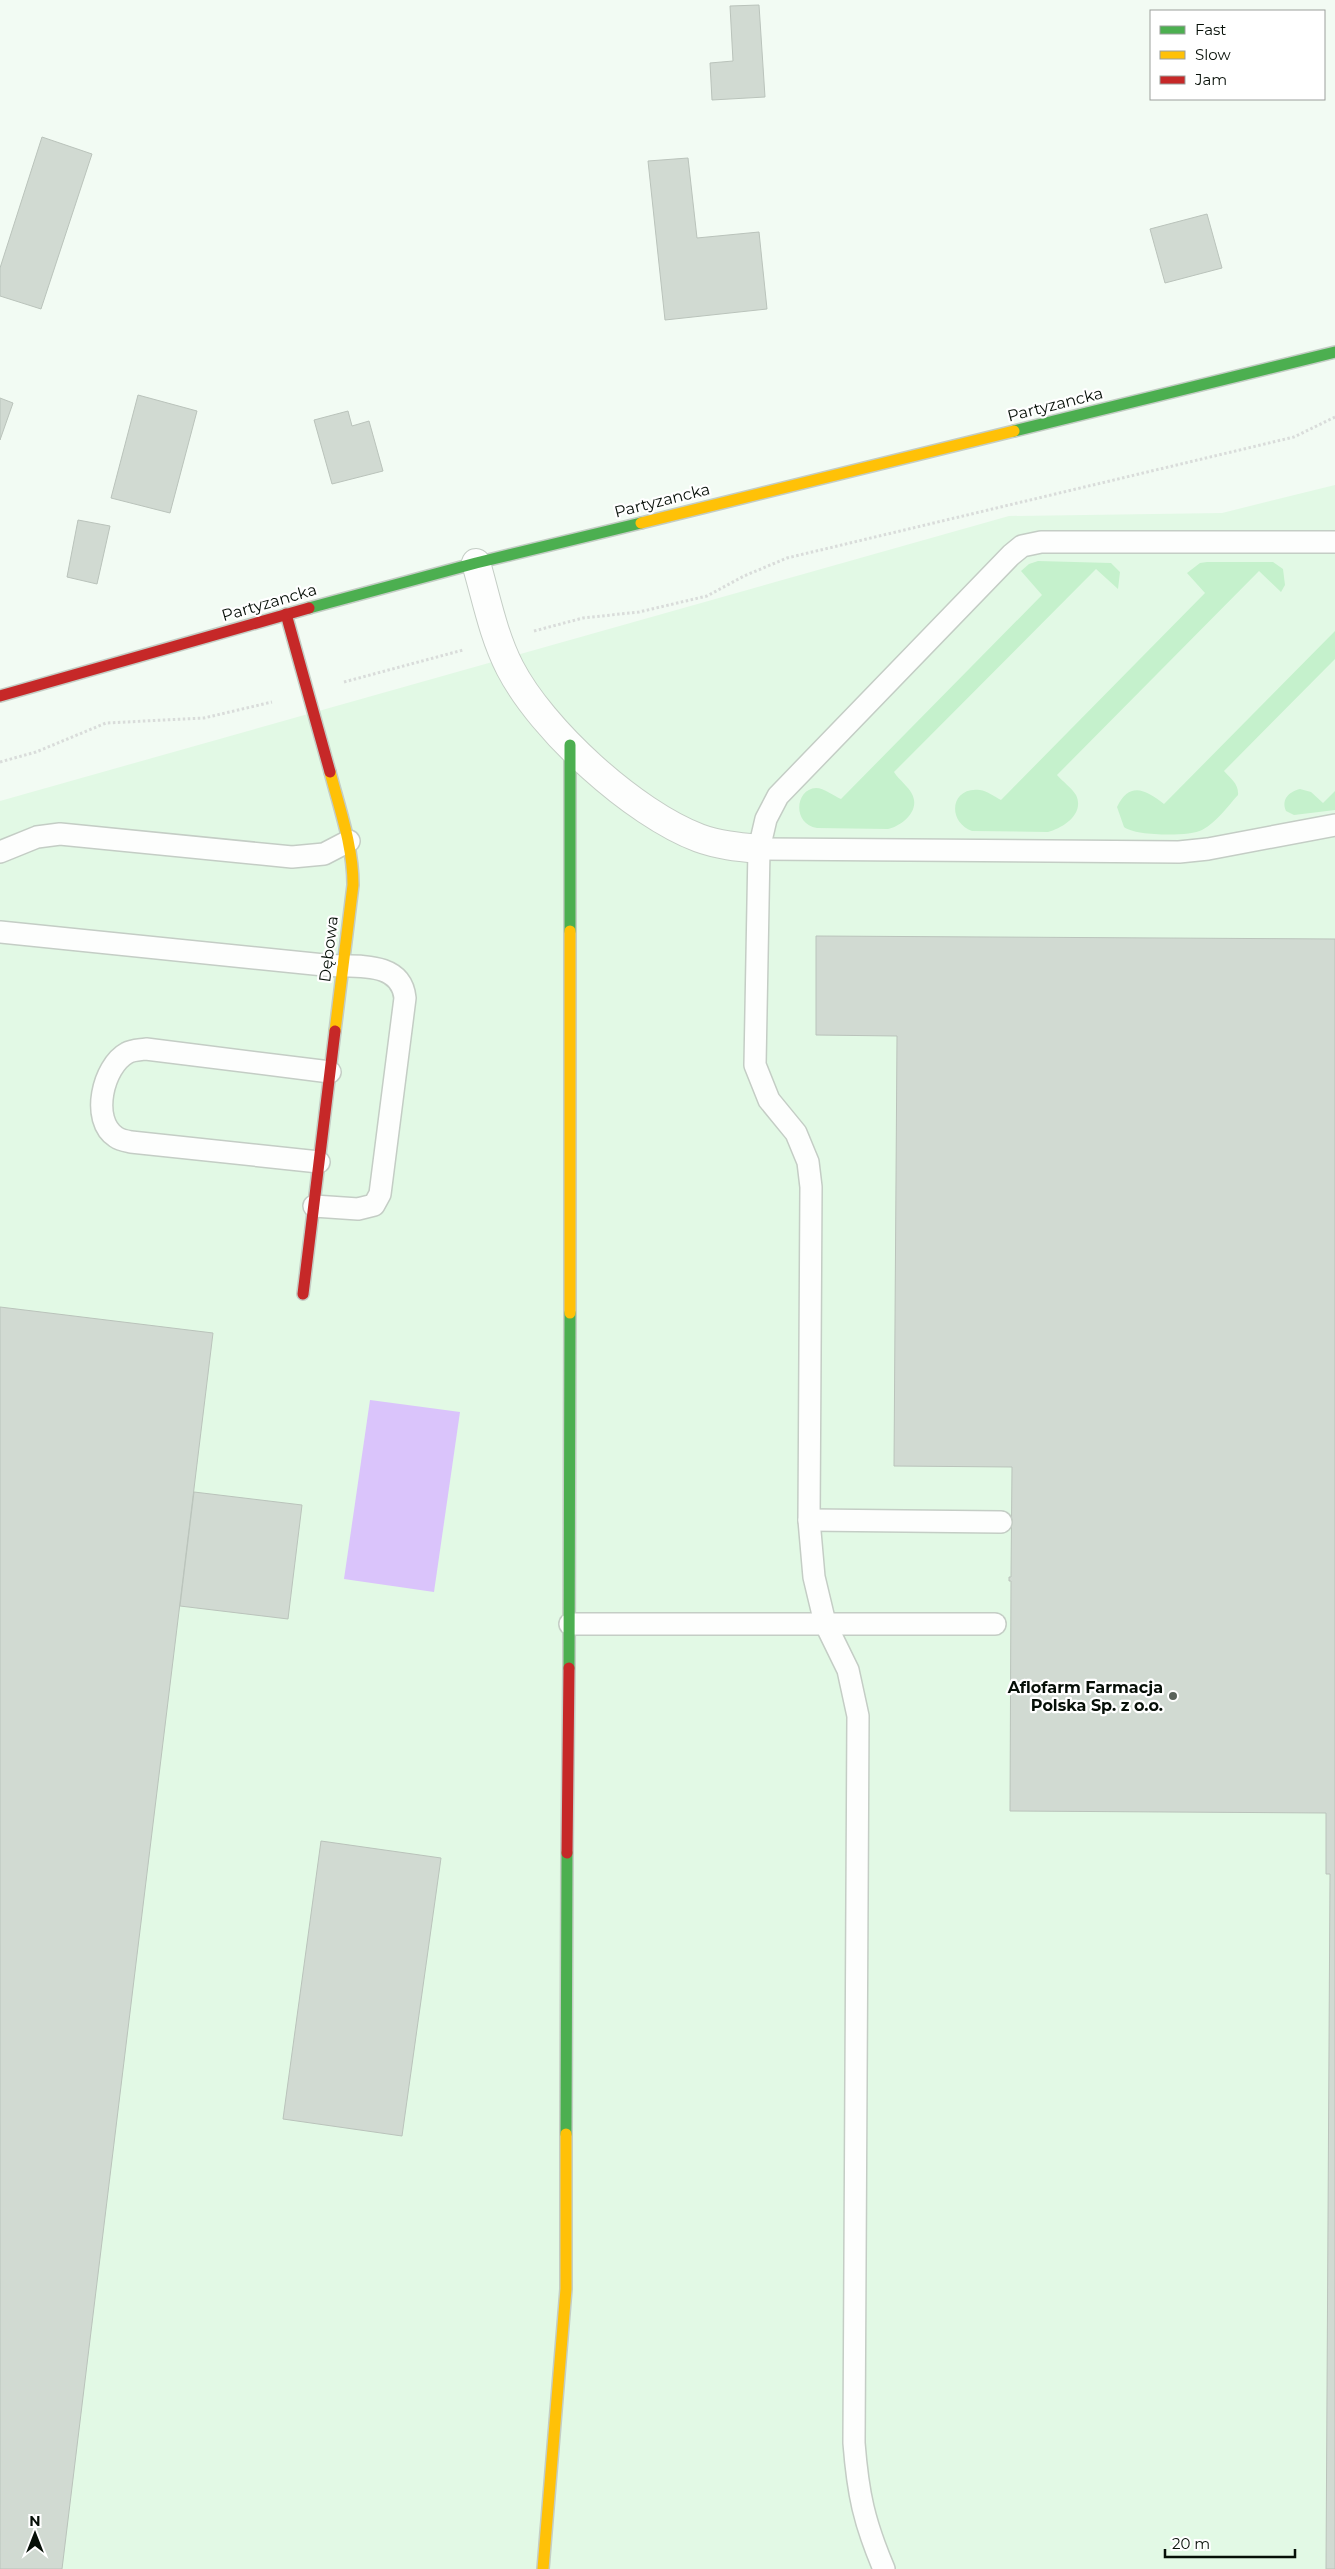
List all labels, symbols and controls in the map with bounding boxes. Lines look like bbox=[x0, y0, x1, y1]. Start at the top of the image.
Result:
legend bbox=[1150, 10, 1325, 100]
text: Fast bbox=[1195, 20, 1226, 39]
text: Slow bbox=[1195, 45, 1231, 64]
text: Jam bbox=[1194, 70, 1227, 89]
street label: Partyzancka bbox=[1005, 383, 1105, 426]
street label: Partyzancka bbox=[612, 479, 712, 522]
street label: Partyzancka bbox=[219, 580, 319, 625]
street label: Dębowa bbox=[315, 915, 342, 983]
place label: Aflofarm Farmacja Polska Sp. z o.o. bbox=[1007, 1678, 1163, 1715]
marker: Aflofarm Farmacja Polska Sp. z o.o. bbox=[1167, 1690, 1179, 1702]
north arrow bbox=[10, 2509, 60, 2559]
text: N bbox=[29, 2512, 41, 2530]
scale bar bbox=[1165, 2526, 1295, 2558]
text: 20 m bbox=[1172, 2534, 1210, 2553]

